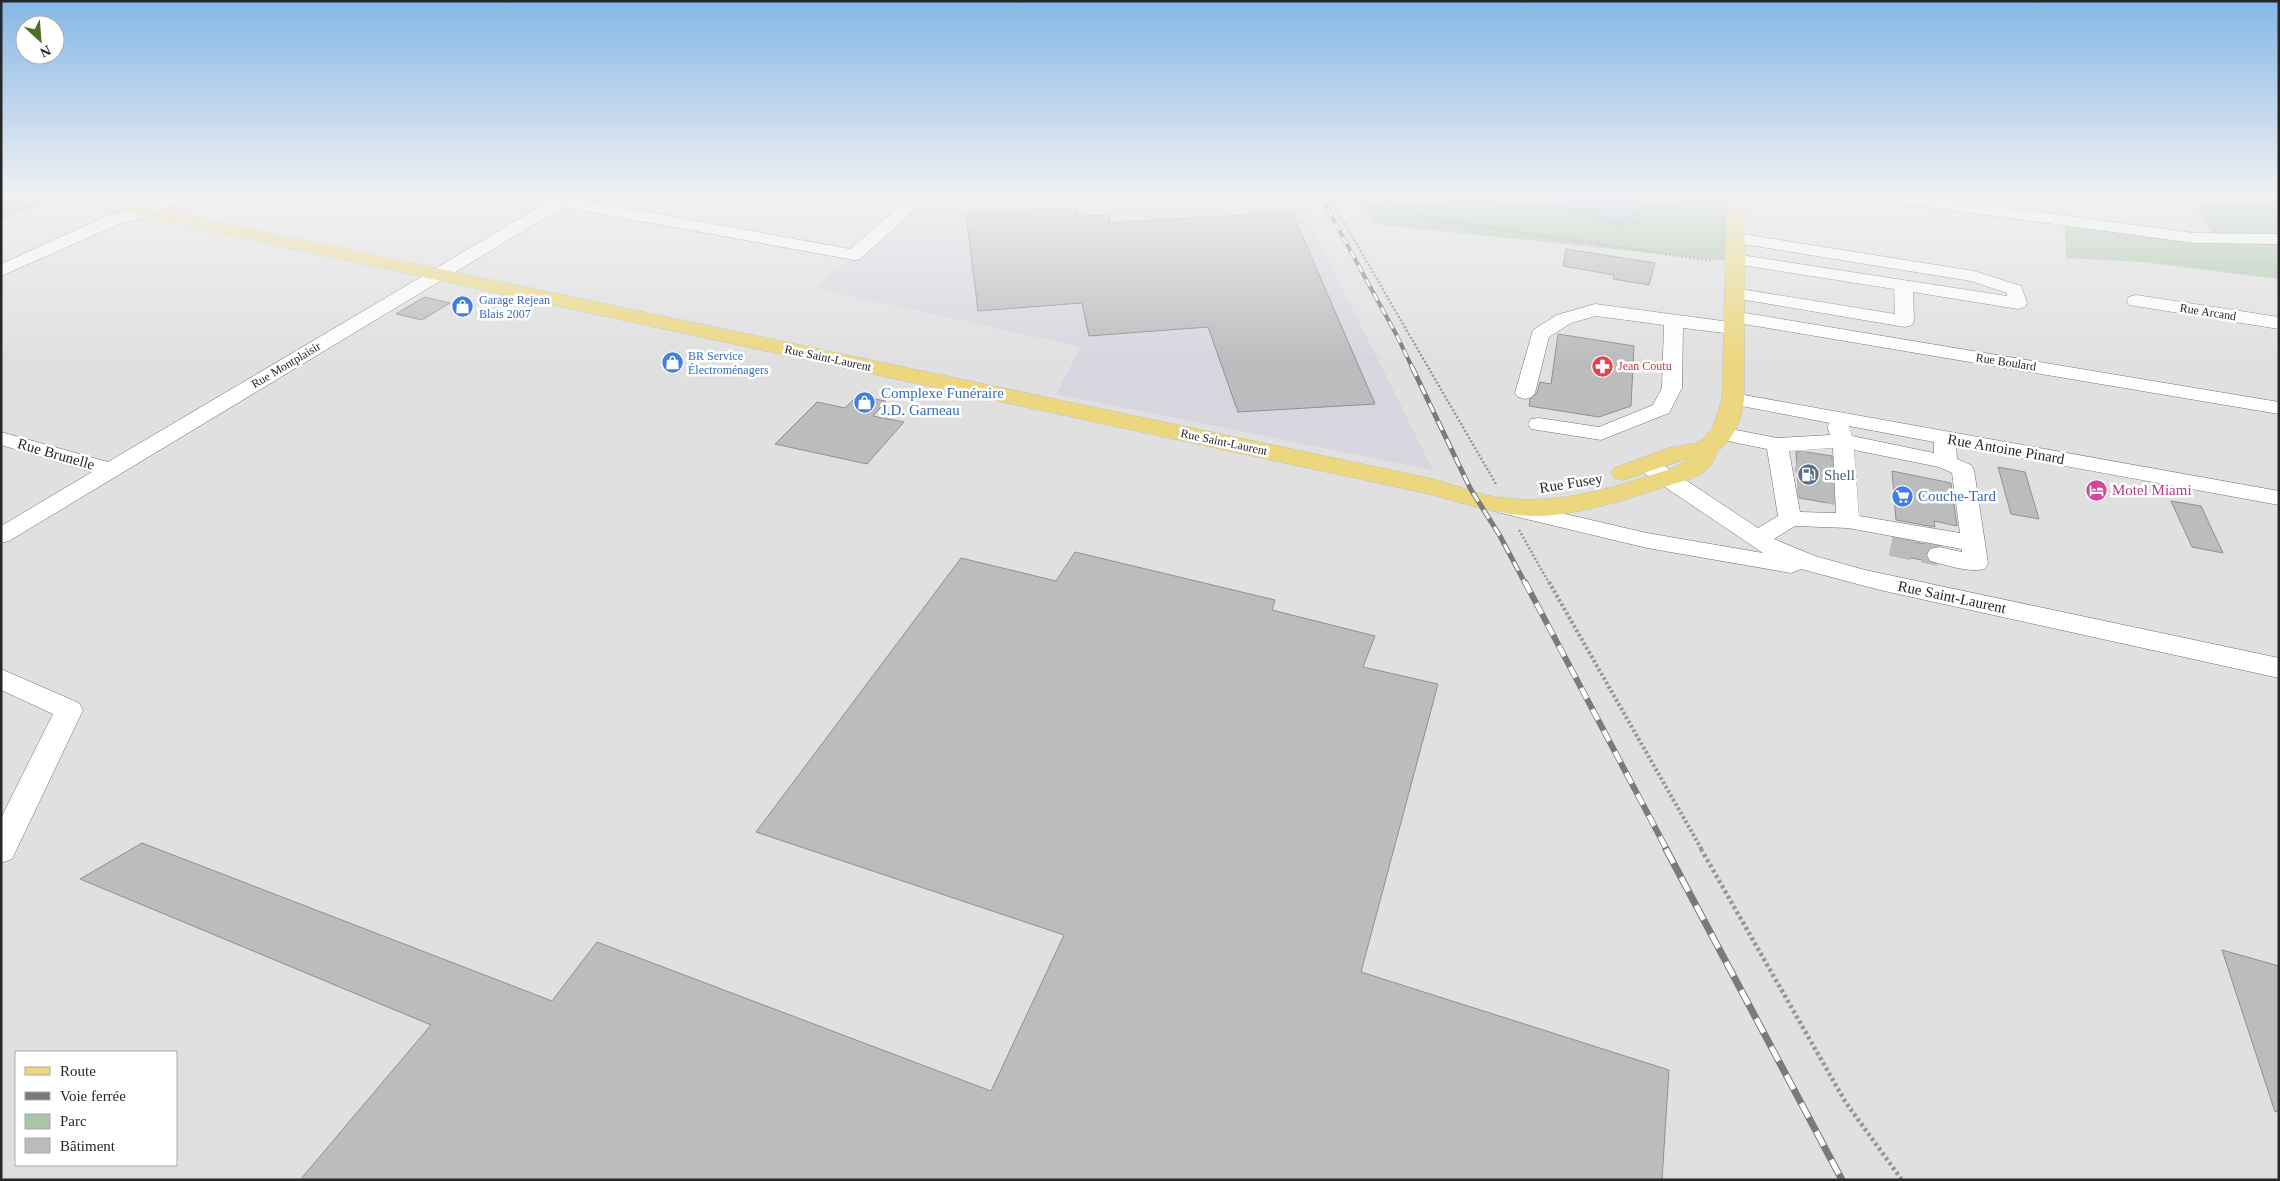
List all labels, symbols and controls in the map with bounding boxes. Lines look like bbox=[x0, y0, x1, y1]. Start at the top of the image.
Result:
north arrow bbox=[15, 15, 65, 65]
text: N bbox=[38, 42, 53, 60]
place label: Garage Rejean Blais 2007 bbox=[479, 293, 550, 321]
shop icon: Garage Rejean Blais 2007 bbox=[451, 295, 475, 319]
street label: Rue Arcand bbox=[2179, 301, 2237, 323]
street label: Rue Montplaisir bbox=[249, 339, 323, 391]
street label: Rue Saint-Laurent bbox=[783, 342, 873, 374]
place label: BR Service Électroménagers bbox=[688, 349, 769, 377]
street label: Rue Boulard bbox=[1975, 350, 2037, 374]
shop icon: BR Service Électroménagers bbox=[660, 351, 684, 375]
pharmacy icon: Jean Coutu bbox=[1590, 354, 1614, 378]
place label: Jean Coutu bbox=[1618, 359, 1672, 373]
place label: Complexe Funéraire J.D. Garneau bbox=[881, 385, 1004, 418]
shop icon: Complexe Funéraire J.D. Garneau bbox=[853, 390, 877, 414]
street label: Rue Saint-Laurent bbox=[1179, 426, 1269, 458]
street label: Rue Antoine Pinard bbox=[1946, 431, 2066, 467]
street label: Rue Brunelle bbox=[16, 435, 97, 473]
fuel station icon: Shell bbox=[1796, 463, 1820, 487]
place label: Shell bbox=[1824, 467, 1855, 483]
street label: Rue Fusey bbox=[1538, 470, 1604, 496]
hotel icon: Motel Miami bbox=[2084, 478, 2108, 502]
place label: Motel Miami bbox=[2112, 482, 2192, 498]
supermarket icon: Couche-Tard bbox=[1890, 484, 1914, 508]
place label: Couche-Tard bbox=[1918, 488, 1997, 504]
street label: Rue Saint-Laurent bbox=[1896, 578, 2008, 616]
legend bbox=[15, 1051, 178, 1166]
text: Route bbox=[60, 1063, 96, 1079]
text: Voie ferrée bbox=[60, 1088, 126, 1104]
text: Parc bbox=[60, 1113, 87, 1129]
text: Bâtiment bbox=[60, 1138, 116, 1154]

